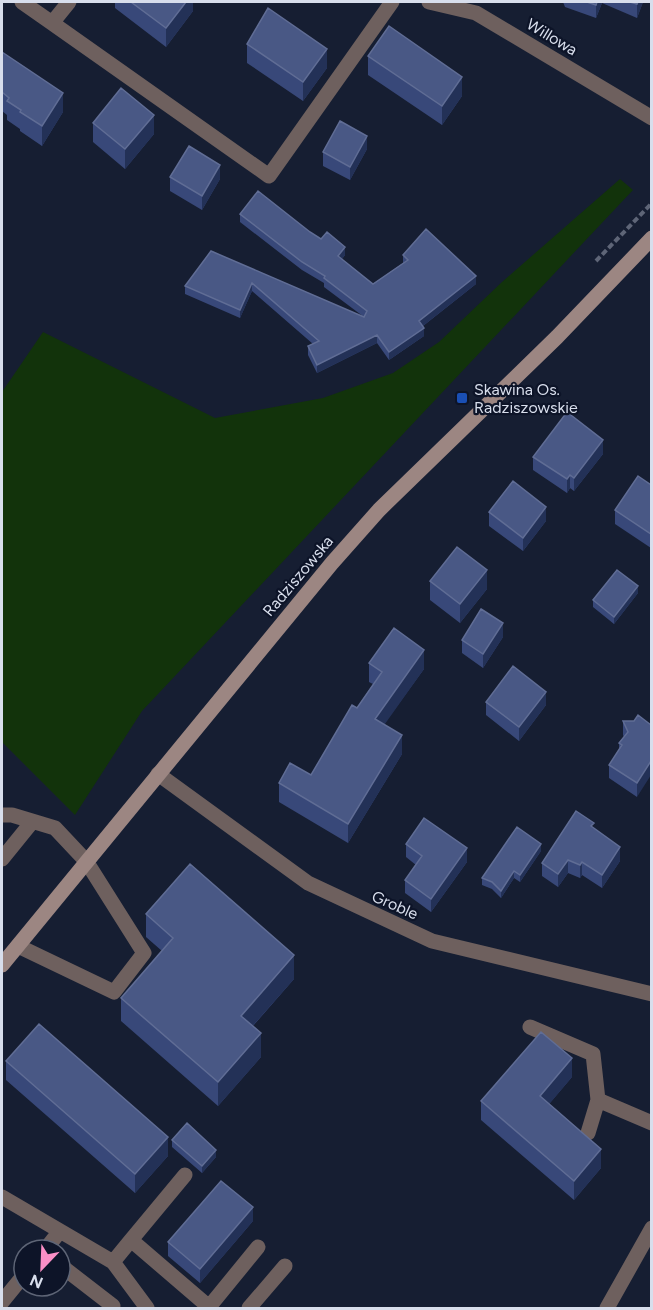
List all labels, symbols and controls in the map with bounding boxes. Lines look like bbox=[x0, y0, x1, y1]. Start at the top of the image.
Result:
street label: Willowa bbox=[523, 15, 581, 59]
place label: Skawina Os. Radziszowskie bbox=[474, 380, 578, 417]
marker: Skawina Os. Radziszowskie bbox=[455, 391, 469, 405]
street label: Radziszowska bbox=[259, 532, 337, 620]
street label: Groble bbox=[369, 886, 421, 924]
north arrow bbox=[12, 1238, 72, 1298]
text: N bbox=[27, 1270, 46, 1293]

